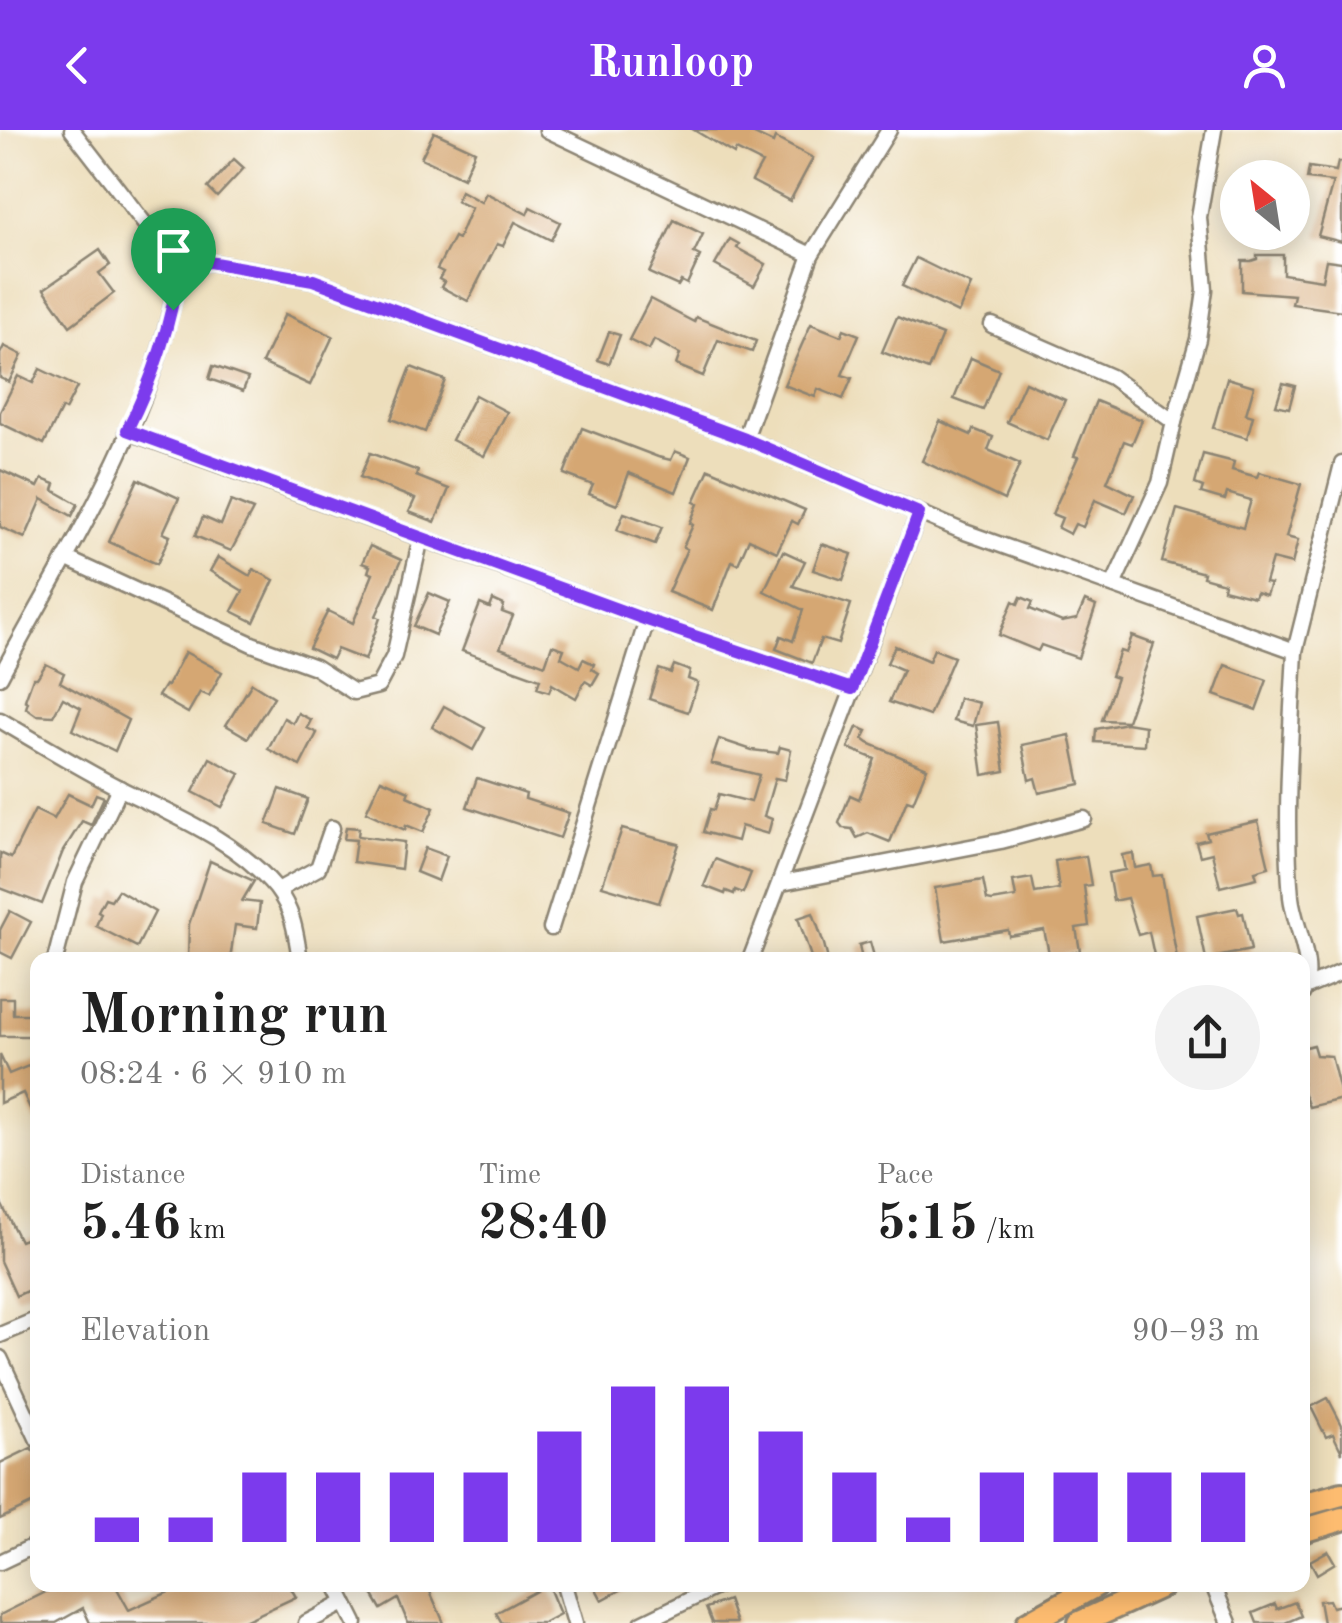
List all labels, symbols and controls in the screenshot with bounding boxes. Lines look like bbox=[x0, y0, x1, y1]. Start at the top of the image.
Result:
icon: back bbox=[50, 38, 105, 93]
icon: person bbox=[1237, 38, 1292, 93]
text: Runloop bbox=[588, 42, 754, 87]
north arrow bbox=[1220, 160, 1310, 250]
map controls bbox=[1220, 160, 1310, 250]
pin bbox=[131, 208, 216, 311]
icon: arrive bbox=[146, 223, 201, 278]
button: share bbox=[1155, 985, 1260, 1090]
text: Morning run bbox=[80, 990, 389, 1045]
text: 08:24 · 6 × 910 m bbox=[80, 1059, 347, 1091]
text: Distance bbox=[80, 1162, 185, 1190]
text: Time bbox=[478, 1162, 541, 1190]
text: Pace bbox=[877, 1162, 933, 1190]
text: 5.46 bbox=[80, 1200, 181, 1250]
text: 28:40 bbox=[478, 1200, 608, 1250]
text: 5:15 bbox=[877, 1200, 978, 1250]
text: km bbox=[181, 1217, 226, 1245]
text: /km bbox=[978, 1217, 1035, 1245]
text: Elevation bbox=[80, 1316, 210, 1348]
text: 90–93 m bbox=[1132, 1316, 1260, 1348]

